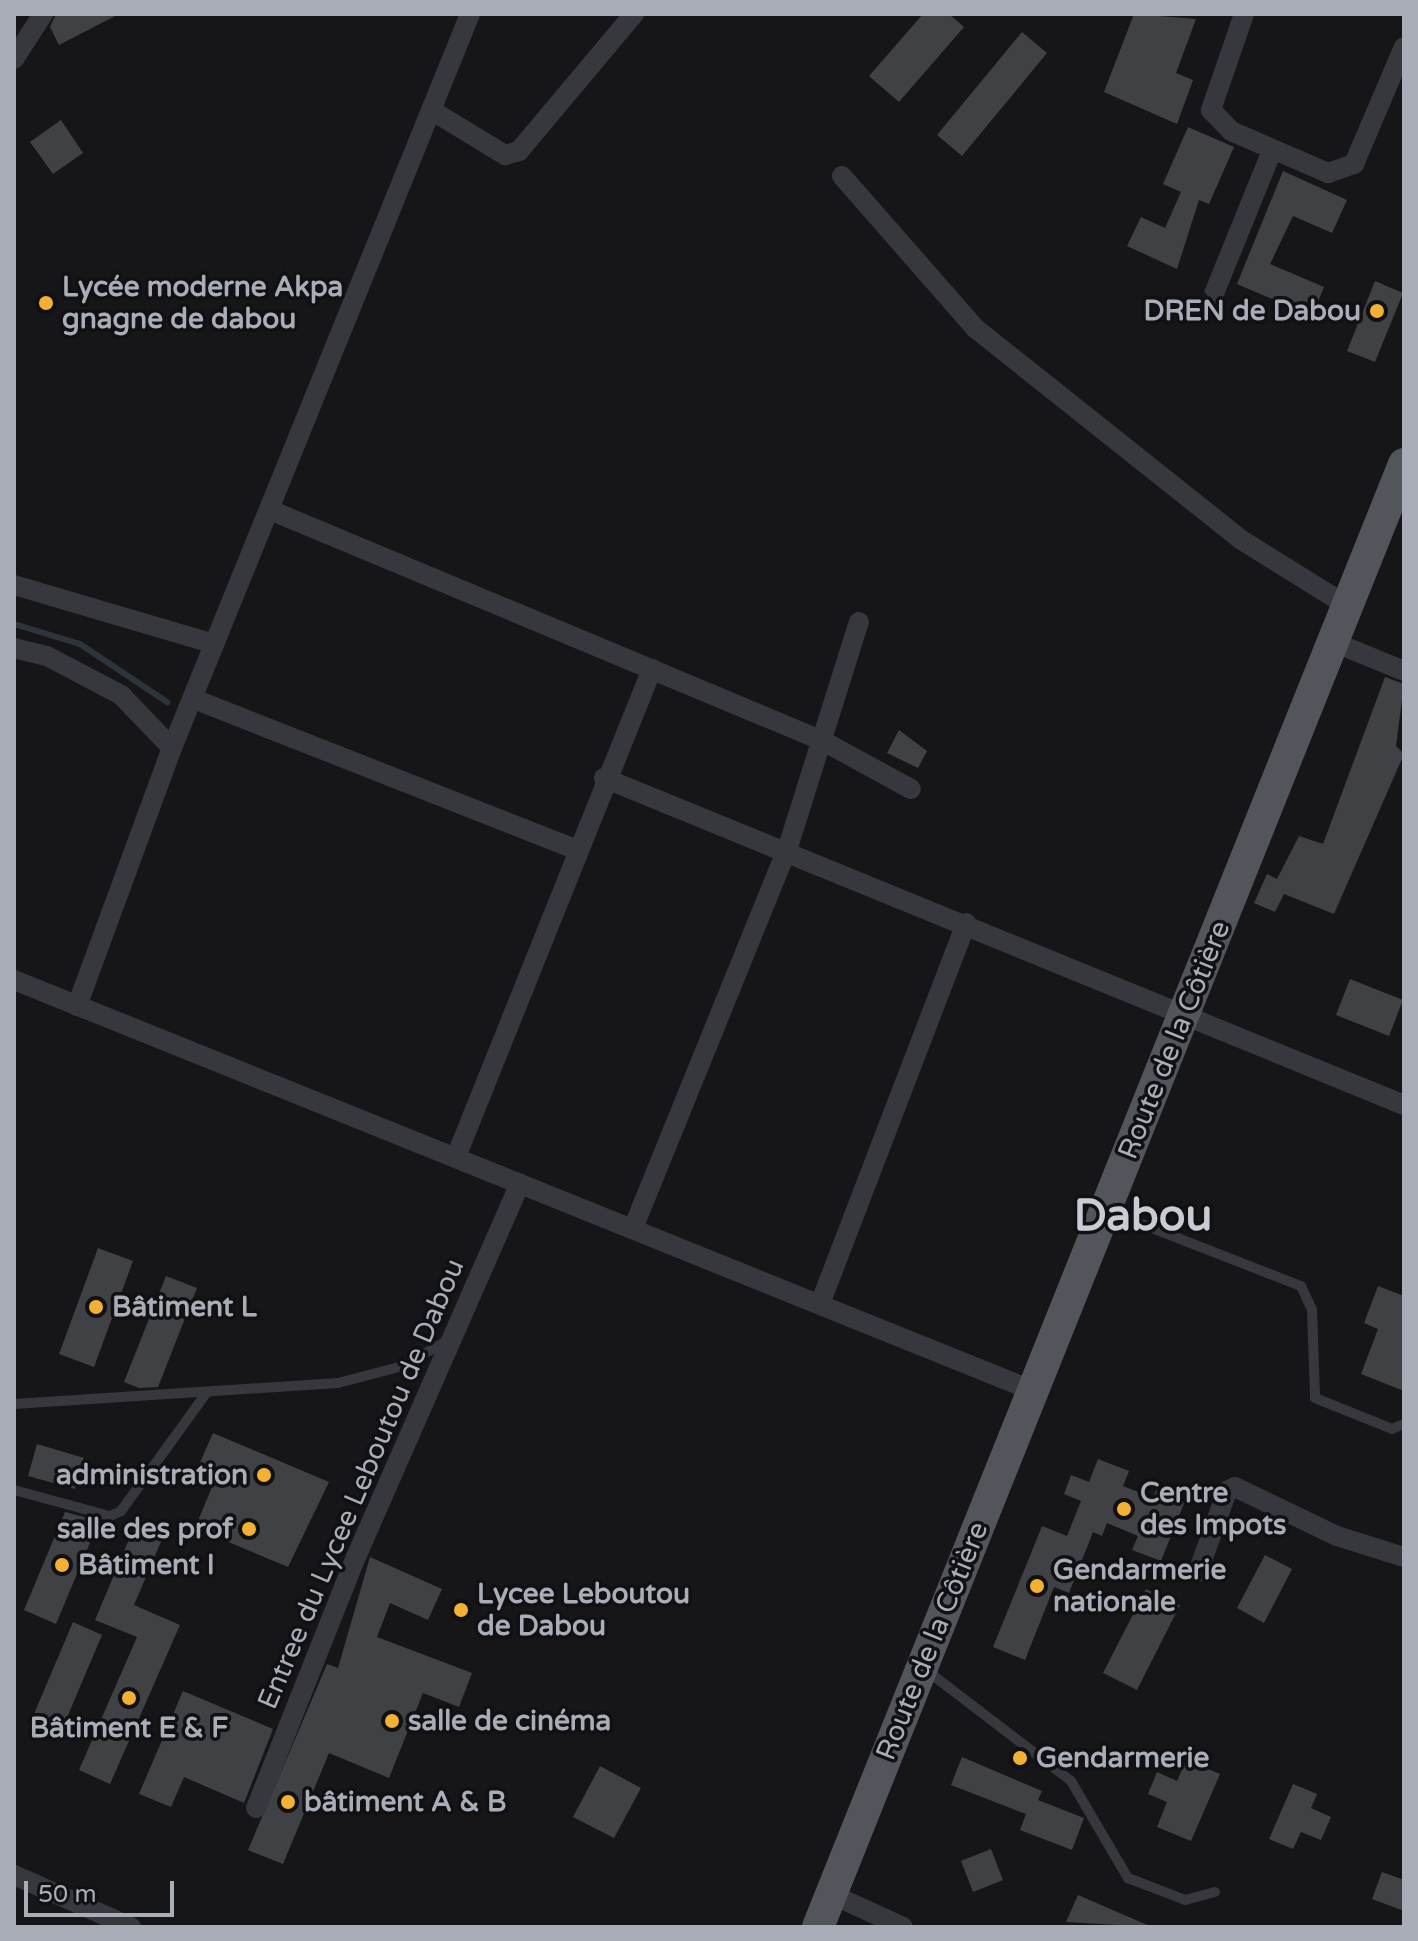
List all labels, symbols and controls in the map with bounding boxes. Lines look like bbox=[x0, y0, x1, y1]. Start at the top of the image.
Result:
place label: Lycée moderne Akpa gnagne de dabou bbox=[62, 270, 343, 336]
marker: Lycée moderne Akpa gnagne de dabou bbox=[37, 294, 55, 312]
place label: DREN de Dabou bbox=[1143, 294, 1361, 328]
marker: DREN de Dabou bbox=[1368, 302, 1386, 320]
street label: Route de la Côtière bbox=[1111, 916, 1237, 1164]
district label: Dabou bbox=[1074, 1191, 1212, 1243]
street label: Entree du Lycee Leboutou de Dabou bbox=[251, 1254, 471, 1714]
place label: Bâtiment L bbox=[112, 1290, 257, 1324]
marker: Bâtiment L bbox=[87, 1298, 105, 1316]
place label: administration bbox=[56, 1458, 248, 1492]
marker: administration bbox=[255, 1466, 273, 1484]
place label: Centre des Impots bbox=[1140, 1476, 1286, 1542]
marker: Centre des Impots bbox=[1115, 1500, 1133, 1518]
place label: salle des prof bbox=[57, 1512, 233, 1546]
street label: Route de la Côtière bbox=[869, 1517, 995, 1765]
marker: salle des prof bbox=[240, 1520, 258, 1538]
place label: Bâtiment I bbox=[78, 1548, 215, 1582]
place label: Gendarmerie nationale bbox=[1053, 1553, 1226, 1619]
marker: Bâtiment I bbox=[53, 1556, 71, 1574]
place label: Lycee Leboutou de Dabou bbox=[477, 1577, 690, 1643]
marker: Gendarmerie nationale bbox=[1028, 1577, 1046, 1595]
marker: Lycee Leboutou de Dabou bbox=[452, 1601, 470, 1619]
marker: Bâtiment E & F bbox=[120, 1689, 138, 1707]
place label: salle de cinéma bbox=[408, 1704, 611, 1738]
place label: Bâtiment E & F bbox=[30, 1711, 228, 1745]
marker: salle de cinéma bbox=[383, 1712, 401, 1730]
place label: Gendarmerie bbox=[1036, 1741, 1209, 1775]
marker: Gendarmerie bbox=[1011, 1749, 1029, 1767]
place label: bâtiment A & B bbox=[304, 1785, 506, 1819]
marker: bâtiment A & B bbox=[279, 1793, 297, 1811]
scale bar bbox=[28, 1865, 178, 1915]
text: 50 m bbox=[38, 1880, 96, 1909]

